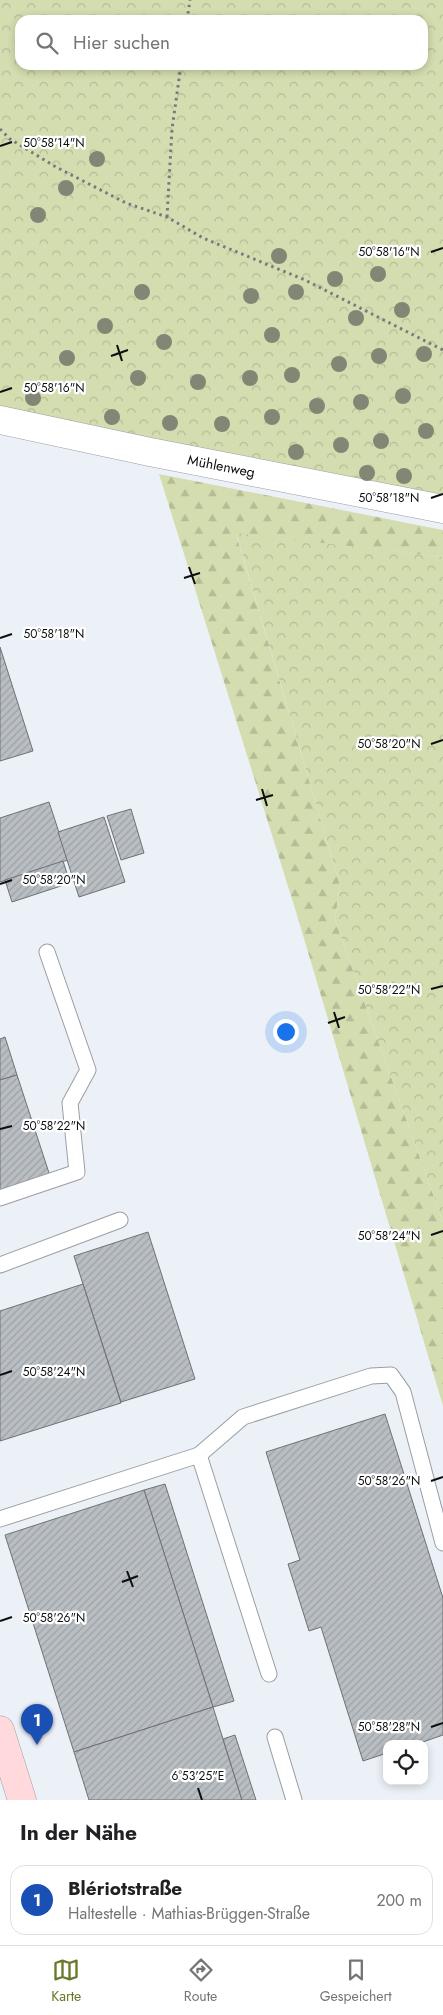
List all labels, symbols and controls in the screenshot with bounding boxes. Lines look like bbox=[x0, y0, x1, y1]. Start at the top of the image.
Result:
search box bbox=[15, 15, 428, 70]
icon: search bbox=[33, 29, 61, 57]
text: Hier suchen bbox=[73, 29, 170, 56]
text: 50°58'14"N bbox=[23, 134, 85, 152]
text: 50°58'16"N bbox=[358, 243, 420, 261]
text: 50°58'16"N bbox=[23, 379, 85, 397]
street label: Mühlenweg bbox=[186, 450, 257, 482]
text: 50°58'18"N bbox=[359, 489, 419, 507]
text: 50°58'18"N bbox=[24, 625, 84, 643]
text: 50°58'20"N bbox=[358, 735, 420, 753]
text: 50°58'20"N bbox=[23, 871, 85, 889]
text: 50°58'22"N bbox=[358, 981, 420, 999]
your location bbox=[273, 1019, 299, 1045]
text: 50°58'22"N bbox=[23, 1117, 85, 1135]
text: 50°58'24"N bbox=[358, 1227, 420, 1245]
text: 50°58'24"N bbox=[23, 1363, 85, 1381]
text: 50°58'26"N bbox=[358, 1472, 420, 1490]
text: 50°58'26"N bbox=[23, 1609, 85, 1627]
pin: 1 bbox=[21, 1704, 53, 1745]
text: 50°58'28"N bbox=[358, 1718, 420, 1736]
map controls bbox=[383, 1740, 428, 1785]
button: locate bbox=[383, 1740, 428, 1785]
text: 6°53'25"E bbox=[172, 1767, 224, 1785]
text: In der Nähe bbox=[20, 1818, 137, 1848]
text: Blériotstraße bbox=[68, 1875, 182, 1902]
text: 1 bbox=[33, 1889, 41, 1912]
text: 200 m bbox=[376, 1889, 422, 1912]
text: Haltestelle · Mathias-Brüggen-Straße bbox=[68, 1902, 310, 1925]
tab: Karte bbox=[51, 1956, 81, 2006]
tab: Route bbox=[184, 1956, 217, 2006]
tab: Gespeichert bbox=[320, 1956, 392, 2006]

